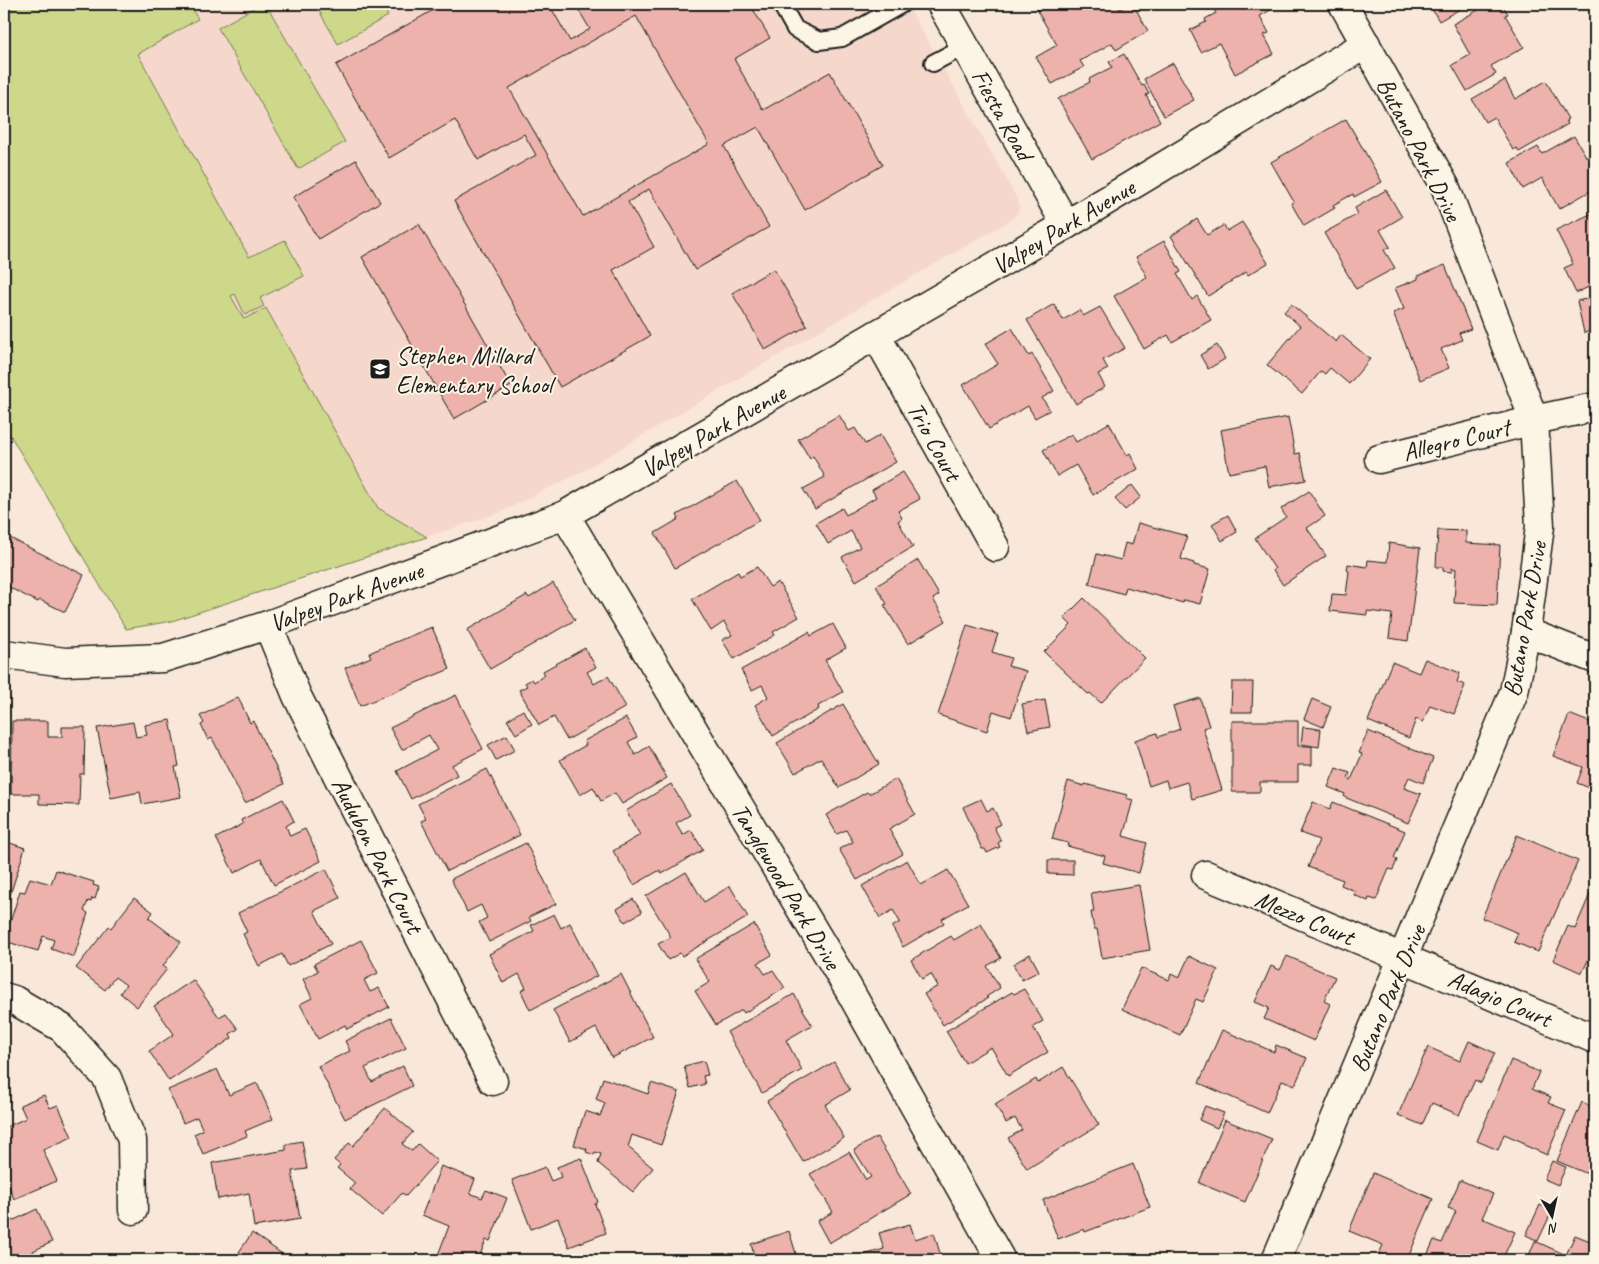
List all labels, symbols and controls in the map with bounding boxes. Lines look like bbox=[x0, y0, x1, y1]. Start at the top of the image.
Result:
street label: Fiesta Road bbox=[964, 63, 1042, 168]
street label: Butano Park Drive bbox=[1369, 72, 1470, 228]
street label: Valpey Park Avenue bbox=[986, 171, 1142, 282]
place label: Stephen Millard Elementary School bbox=[396, 340, 557, 401]
school or university icon: Stephen Millard Elementary School bbox=[368, 357, 392, 381]
street label: Valpey Park Avenue bbox=[636, 376, 793, 485]
street label: Trio Court bbox=[899, 396, 970, 489]
street label: Allegro Court bbox=[1399, 410, 1517, 469]
street label: Butano Park Drive bbox=[1496, 537, 1555, 699]
street label: Valpey Park Avenue bbox=[265, 554, 429, 639]
street label: Audubon Park Court bbox=[324, 772, 431, 941]
street label: Tanglewood Park Drive bbox=[724, 798, 849, 977]
street label: Mezzo Court bbox=[1250, 883, 1361, 954]
street label: Butano Park Drive bbox=[1343, 918, 1434, 1077]
street label: Adagio Court bbox=[1443, 963, 1558, 1036]
north arrow bbox=[1526, 1192, 1576, 1242]
text: N bbox=[1546, 1219, 1560, 1238]

